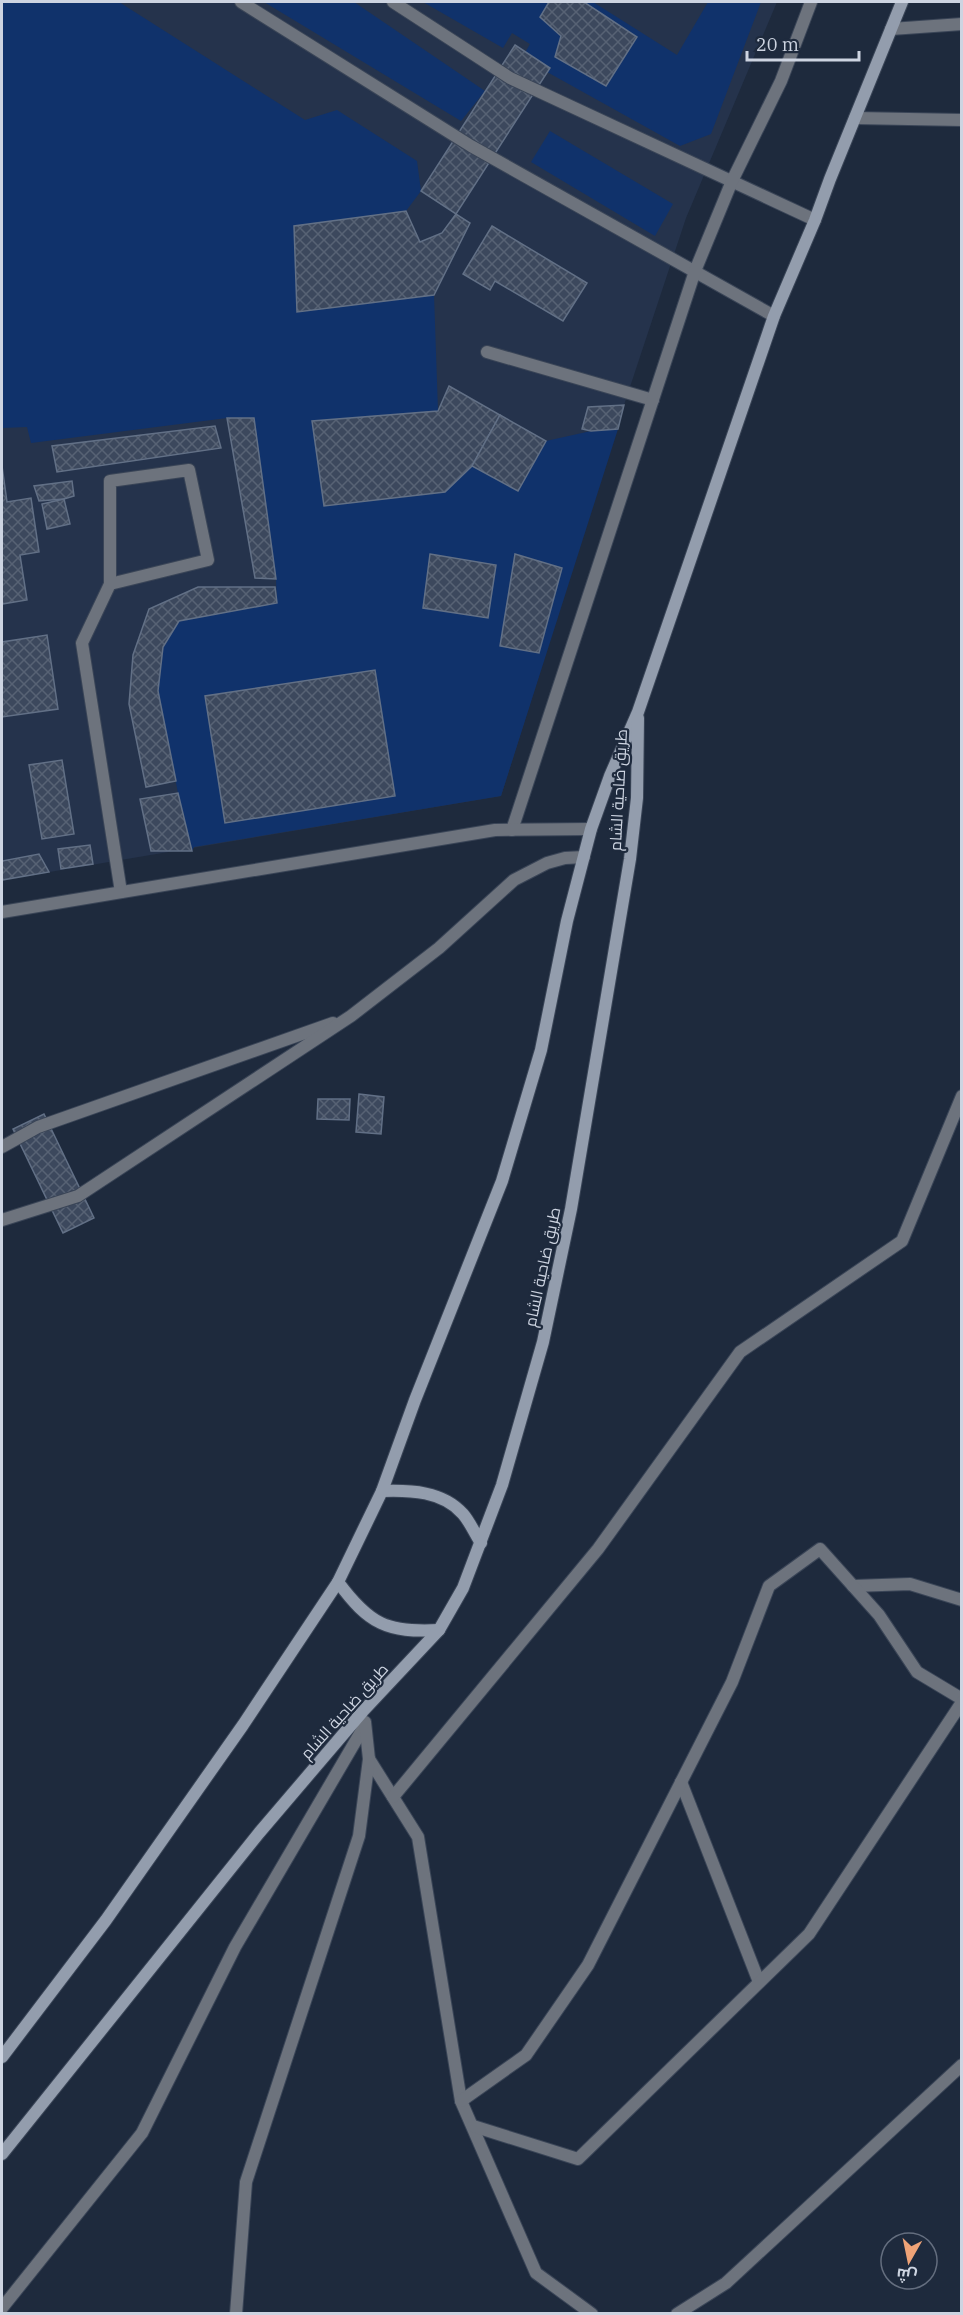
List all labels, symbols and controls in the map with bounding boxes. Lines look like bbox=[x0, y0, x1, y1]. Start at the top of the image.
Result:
scale bar bbox=[747, 24, 860, 62]
text: 20 m bbox=[756, 33, 799, 56]
street label: طريق ضاحية الشام bbox=[605, 729, 633, 851]
street label: طريق ضاحية الشام bbox=[520, 1205, 566, 1329]
street label: طريق ضاحية الشام bbox=[296, 1659, 394, 1764]
north arrow bbox=[879, 2231, 939, 2291]
text: ش bbox=[895, 2264, 918, 2287]

